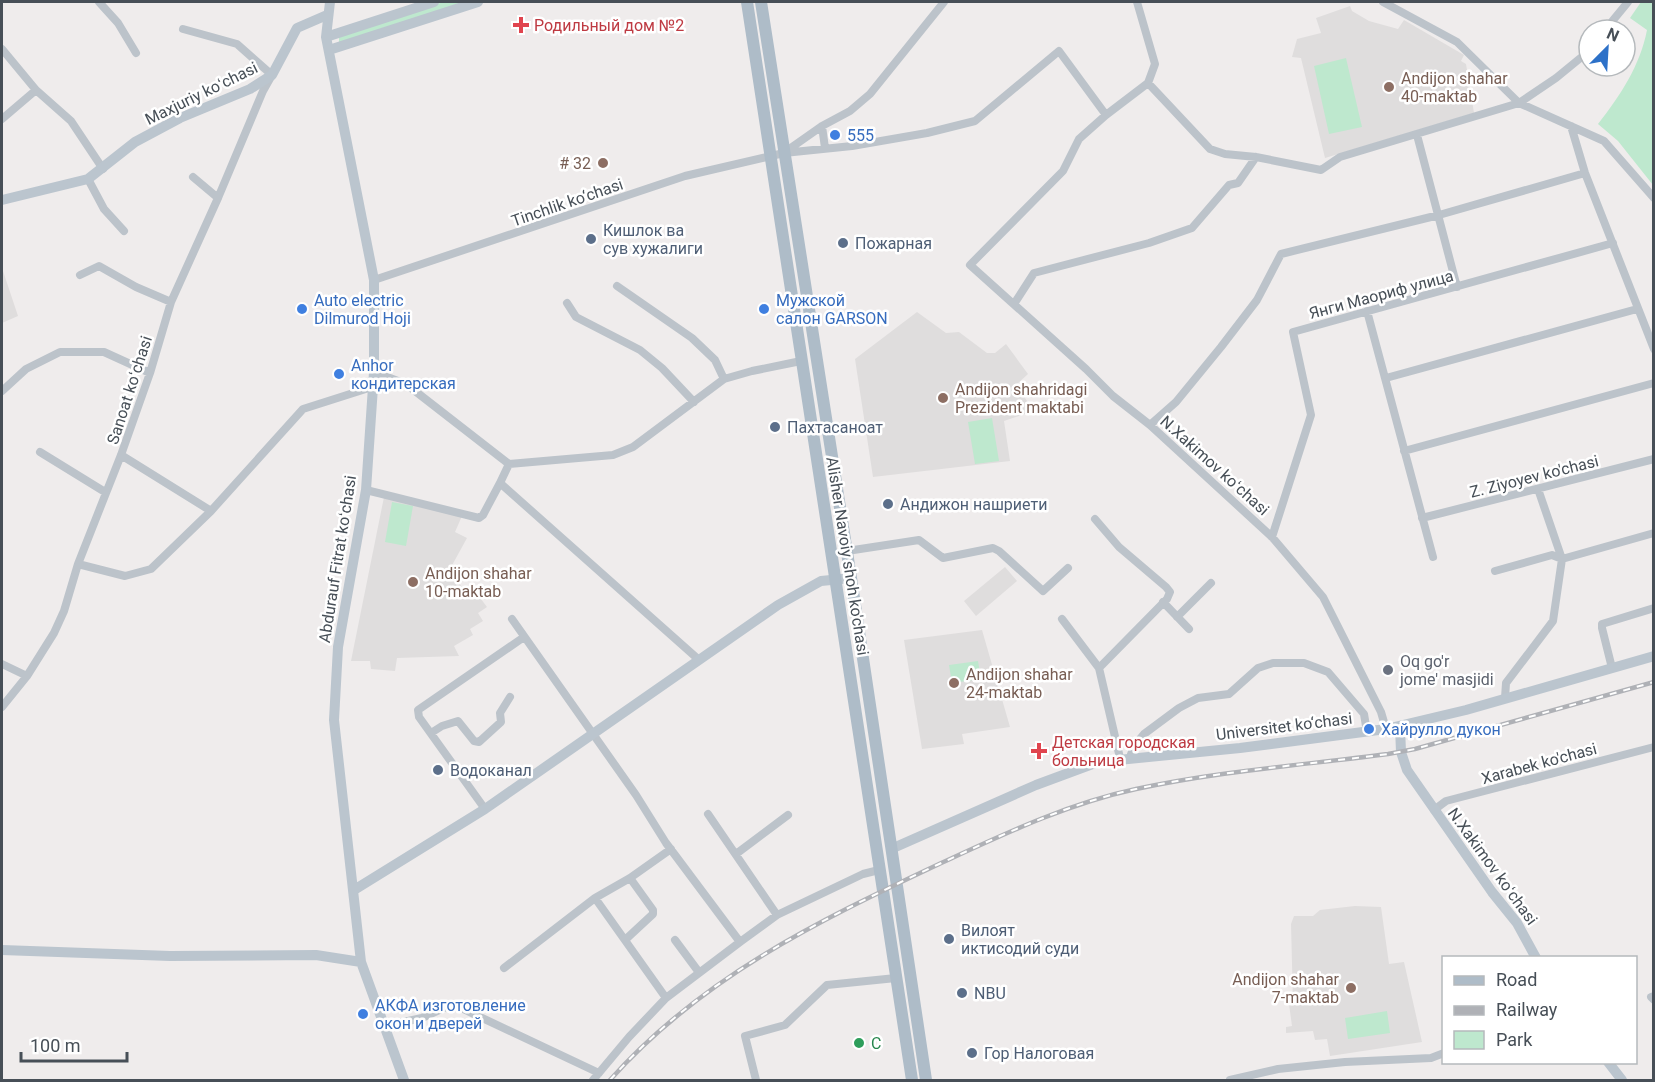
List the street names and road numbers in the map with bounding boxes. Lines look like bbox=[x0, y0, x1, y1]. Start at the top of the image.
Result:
street label: Maxjuriy koʻchasi bbox=[142, 58, 261, 129]
street label: Tinchlik kо‘chasi bbox=[509, 174, 625, 230]
street label: Янги Маориф улица bbox=[1307, 266, 1455, 323]
street label: Sanoat koʻchasi bbox=[103, 334, 156, 447]
street label: N.Xakimov koʻchasi bbox=[1156, 411, 1273, 519]
street label: Z. Ziyoyev ko'chasi bbox=[1468, 451, 1600, 502]
street label: Alisher Navoiy shoh ko'chasi bbox=[822, 455, 873, 657]
street label: Abdurauf Fitrat koʻchasi bbox=[315, 474, 360, 644]
street label: Universitet kо‘chasi bbox=[1215, 709, 1353, 744]
street label: Xarabek ko'chasi bbox=[1479, 739, 1599, 788]
street label: N.Xakimov koʻchasi bbox=[1444, 804, 1541, 928]

